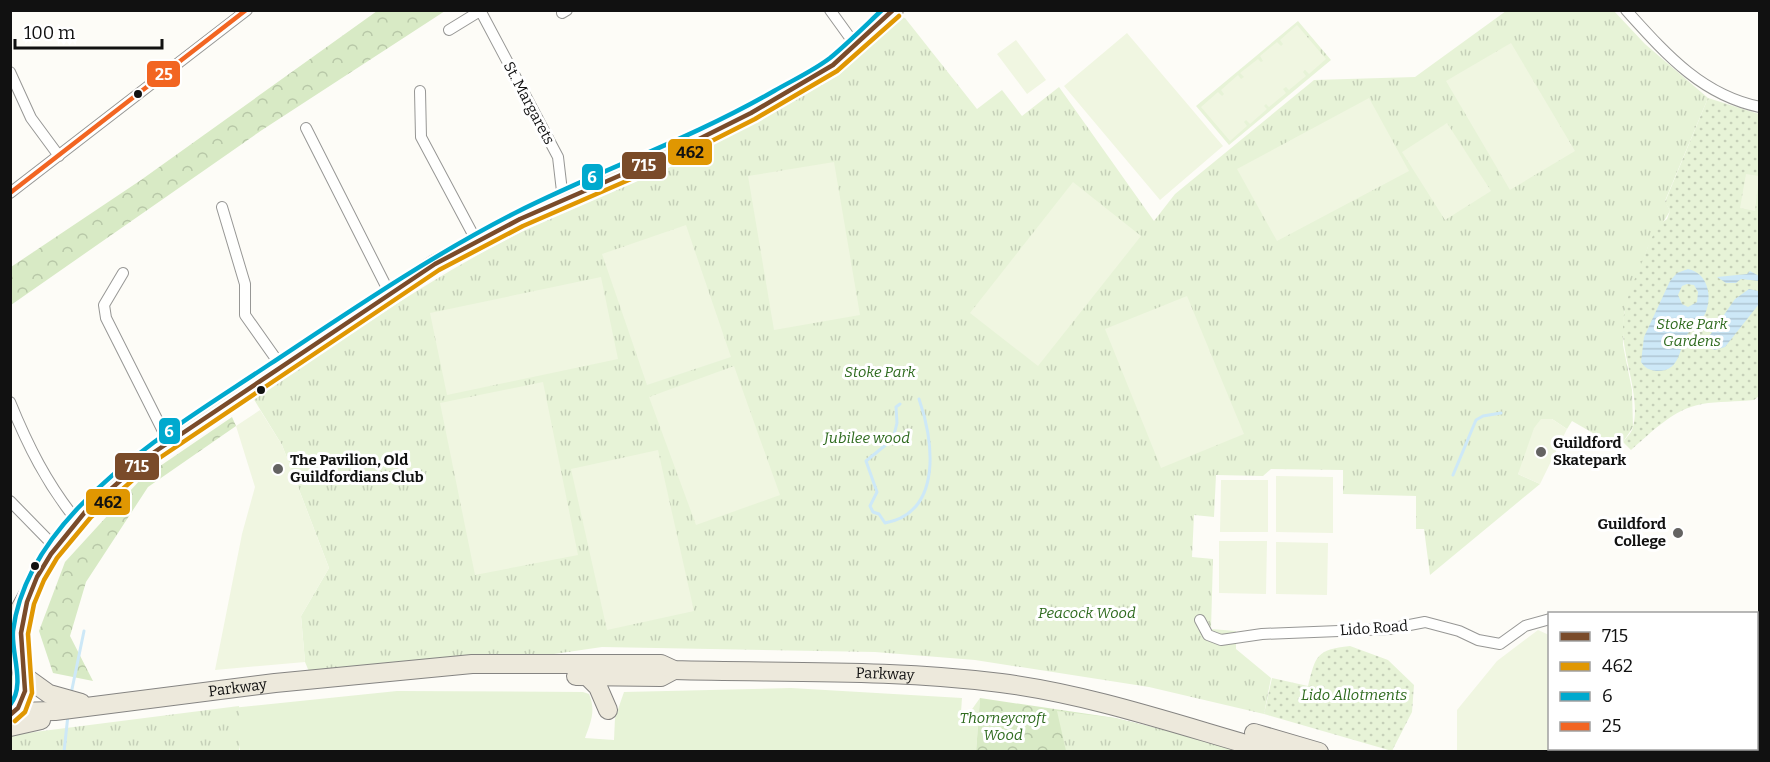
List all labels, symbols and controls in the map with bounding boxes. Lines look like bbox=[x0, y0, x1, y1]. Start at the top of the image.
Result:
scale bar bbox=[15, 12, 162, 50]
text: 100 m bbox=[24, 22, 75, 44]
street label: St. Margarets bbox=[500, 58, 558, 148]
line badge: 25 bbox=[146, 60, 181, 88]
text: 25 bbox=[155, 65, 173, 84]
unlabelled marker bbox=[132, 88, 144, 100]
line badge: 462 bbox=[667, 138, 713, 166]
text: 462 bbox=[676, 143, 704, 162]
line badge: 715 bbox=[621, 151, 667, 180]
text: 715 bbox=[632, 156, 656, 175]
line badge: 6 bbox=[581, 163, 604, 191]
text: 6 bbox=[587, 168, 597, 187]
park label: Stoke Park Gardens bbox=[1656, 315, 1729, 350]
park label: Stoke Park bbox=[844, 363, 917, 381]
unlabelled marker bbox=[255, 384, 267, 396]
line badge: 6 bbox=[158, 417, 181, 445]
text: 6 bbox=[164, 422, 174, 441]
park label: Jubilee wood bbox=[822, 429, 910, 447]
place label: Guildford Skatepark bbox=[1553, 434, 1626, 469]
marker: Guildford Skatepark bbox=[1534, 445, 1548, 459]
place label: The Pavilion, Old Guildfordians Club bbox=[290, 451, 424, 486]
line badge: 715 bbox=[114, 452, 160, 481]
text: 715 bbox=[125, 457, 149, 476]
marker: The Pavilion, Old Guildfordians Club bbox=[271, 462, 285, 476]
line badge: 462 bbox=[85, 488, 131, 516]
text: 462 bbox=[94, 493, 122, 512]
place label: Guildford College bbox=[1597, 515, 1666, 550]
marker: Guildford College bbox=[1671, 526, 1685, 540]
unlabelled marker bbox=[29, 560, 41, 572]
park label: Peacock Wood bbox=[1038, 604, 1136, 622]
legend bbox=[1548, 612, 1758, 750]
street label: Lido Road bbox=[1339, 617, 1409, 639]
text: 715 bbox=[1602, 625, 1628, 647]
text: 462 bbox=[1602, 655, 1633, 677]
street label: Parkway bbox=[855, 664, 915, 684]
street label: Parkway bbox=[207, 675, 268, 700]
text: 6 bbox=[1602, 685, 1613, 707]
park label: Lido Allotments bbox=[1301, 686, 1407, 704]
park label: Thorneycroft Wood bbox=[960, 709, 1047, 744]
text: 25 bbox=[1602, 715, 1621, 737]

